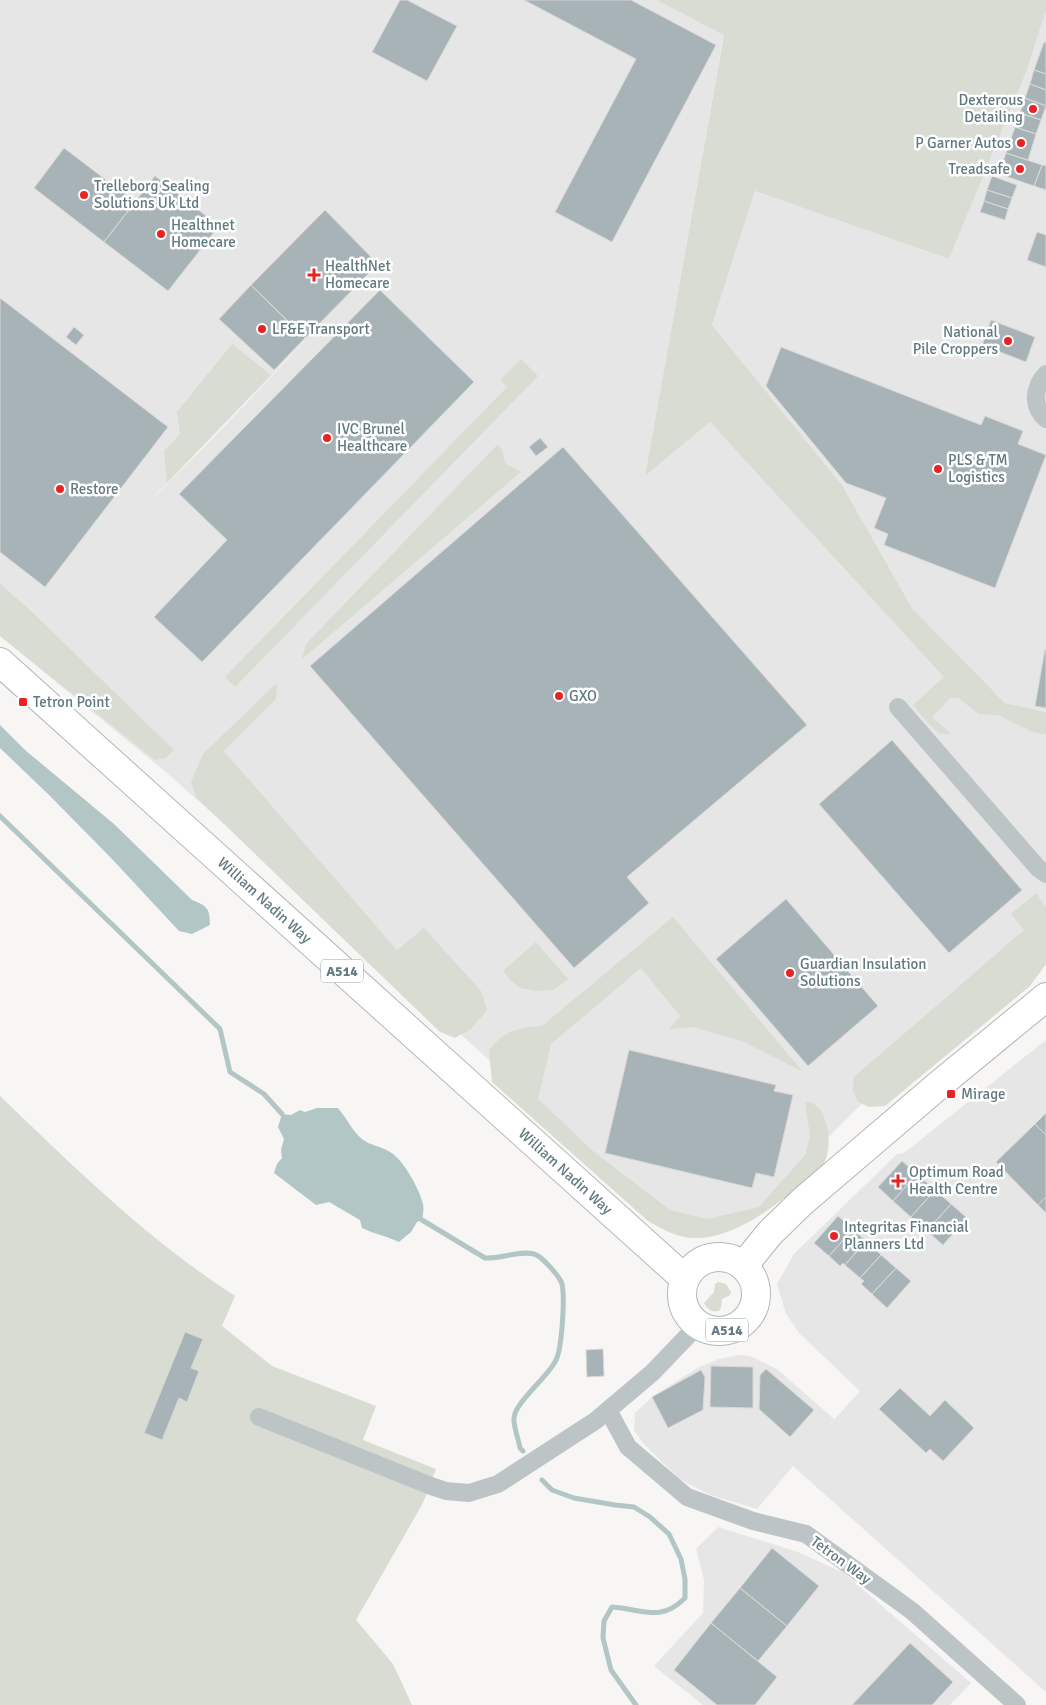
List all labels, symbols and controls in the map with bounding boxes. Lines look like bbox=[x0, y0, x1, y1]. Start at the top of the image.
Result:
place label: Dexterous Detailing bbox=[958, 91, 1023, 126]
marker: Dexterous Detailing bbox=[1027, 103, 1039, 115]
place label: P Garner Autos bbox=[915, 134, 1011, 152]
marker: P Garner Autos bbox=[1015, 137, 1027, 149]
place label: Treadsafe bbox=[949, 160, 1010, 178]
marker: Treadsafe bbox=[1014, 163, 1026, 175]
place label: Trelleborg Sealing Solutions Uk Ltd bbox=[94, 177, 210, 212]
marker: Trelleborg Sealing Solutions Uk Ltd bbox=[78, 189, 90, 201]
place label: Healthnet Homecare bbox=[171, 216, 236, 251]
marker: Healthnet Homecare bbox=[155, 228, 167, 240]
place label: HealthNet Homecare bbox=[325, 257, 391, 292]
marker: HealthNet Homecare bbox=[307, 268, 321, 282]
place label: LF&E Transport bbox=[272, 320, 370, 338]
marker: LF&E Transport bbox=[256, 323, 268, 335]
place label: National Pile Croppers bbox=[913, 323, 998, 358]
marker: National Pile Croppers bbox=[1002, 335, 1014, 347]
place label: IVC Brunel Healthcare bbox=[337, 420, 407, 455]
marker: IVC Brunel Healthcare bbox=[321, 432, 333, 444]
place label: PLS & TM Logistics bbox=[948, 451, 1008, 486]
marker: PLS & TM Logistics bbox=[932, 463, 944, 475]
place label: Restore bbox=[70, 480, 119, 498]
marker: Restore bbox=[54, 483, 66, 495]
place label: GXO bbox=[569, 687, 597, 705]
marker: GXO bbox=[553, 690, 565, 702]
place label: Tetron Point bbox=[33, 693, 110, 711]
marker: Tetron Point bbox=[17, 696, 29, 708]
street label: William Nadin Way bbox=[214, 853, 315, 947]
place label: Guardian Insulation Solutions bbox=[800, 955, 927, 990]
road number: A514 bbox=[321, 959, 363, 982]
marker: Guardian Insulation Solutions bbox=[784, 967, 796, 979]
place label: Mirage bbox=[961, 1085, 1006, 1103]
marker: Mirage bbox=[945, 1088, 957, 1100]
street label: William Nadin Way bbox=[515, 1124, 616, 1218]
place label: Optimum Road Health Centre bbox=[909, 1163, 1004, 1198]
marker: Optimum Road Health Centre bbox=[891, 1174, 905, 1188]
place label: Integritas Financial Planners Ltd bbox=[844, 1218, 969, 1253]
marker: Integritas Financial Planners Ltd bbox=[828, 1230, 840, 1242]
road number: A514 bbox=[706, 1318, 748, 1342]
street label: Tetron Way bbox=[807, 1532, 875, 1588]

